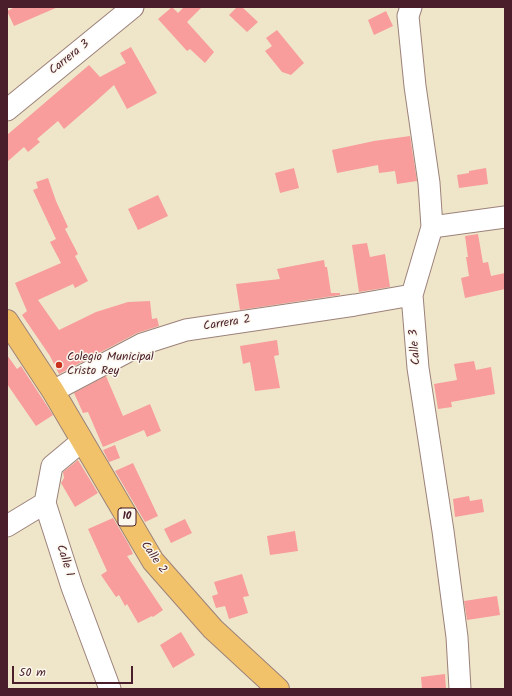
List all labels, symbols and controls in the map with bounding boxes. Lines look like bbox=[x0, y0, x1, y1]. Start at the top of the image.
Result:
street label: Carrera 3 bbox=[47, 37, 93, 79]
street label: Carrera 2 bbox=[202, 313, 252, 335]
street label: Calle 3 bbox=[407, 329, 425, 365]
place label: Colegio Municipal Cristo Rey bbox=[67, 351, 154, 379]
marker: Colegio Municipal Cristo Rey bbox=[54, 360, 64, 370]
road number: 10 bbox=[118, 508, 136, 526]
street label: Calle 2 bbox=[137, 539, 169, 577]
street label: Calle 1 bbox=[52, 543, 76, 579]
scale bar bbox=[14, 658, 135, 684]
text: 50 m bbox=[19, 663, 46, 682]

